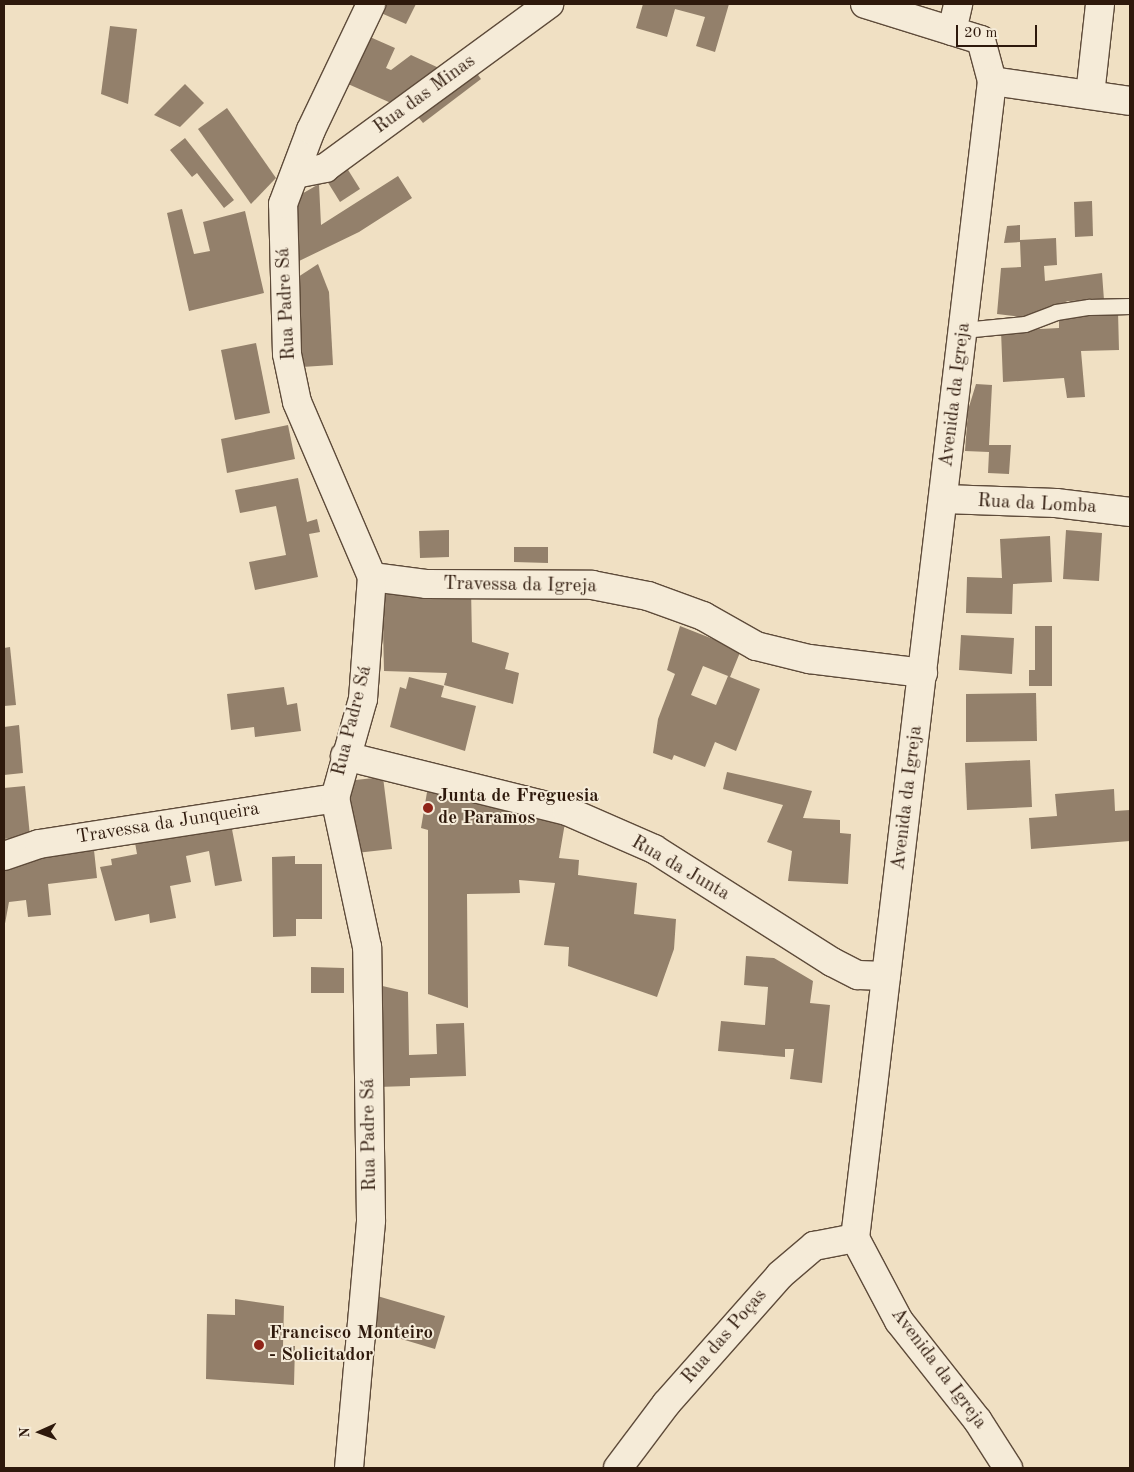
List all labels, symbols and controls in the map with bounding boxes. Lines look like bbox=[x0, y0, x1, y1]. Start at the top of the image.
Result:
scale bar bbox=[959, 15, 1040, 47]
text: 20 m bbox=[964, 26, 998, 41]
street label: Rua das Minas bbox=[370, 50, 480, 140]
street label: Rua Padre Sá bbox=[273, 247, 301, 361]
street label: Avenida da Igreja bbox=[936, 321, 976, 469]
street label: Rua da Lomba bbox=[977, 490, 1097, 520]
street label: Travessa da Igreja bbox=[443, 573, 597, 599]
street label: Rua Padre Sá bbox=[328, 663, 378, 779]
street label: Avenida da Igreja bbox=[888, 724, 928, 872]
place label: Junta de Freguesia de Paramos bbox=[438, 786, 599, 830]
street label: Travessa da Junqueira bbox=[75, 798, 261, 850]
marker: Junta de Freguesia de Paramos bbox=[422, 802, 434, 814]
street label: Rua da Junta bbox=[627, 832, 733, 906]
street label: Rua Padre Sá bbox=[358, 1078, 382, 1192]
street label: Rua das Poças bbox=[677, 1285, 773, 1389]
street label: Avenida da Igreja bbox=[885, 1304, 991, 1434]
place label: Francisco Monteiro - Solicitador bbox=[269, 1323, 433, 1367]
marker: Francisco Monteiro - Solicitador bbox=[253, 1339, 265, 1351]
north arrow bbox=[15, 1407, 65, 1457]
text: N bbox=[18, 1427, 32, 1438]

